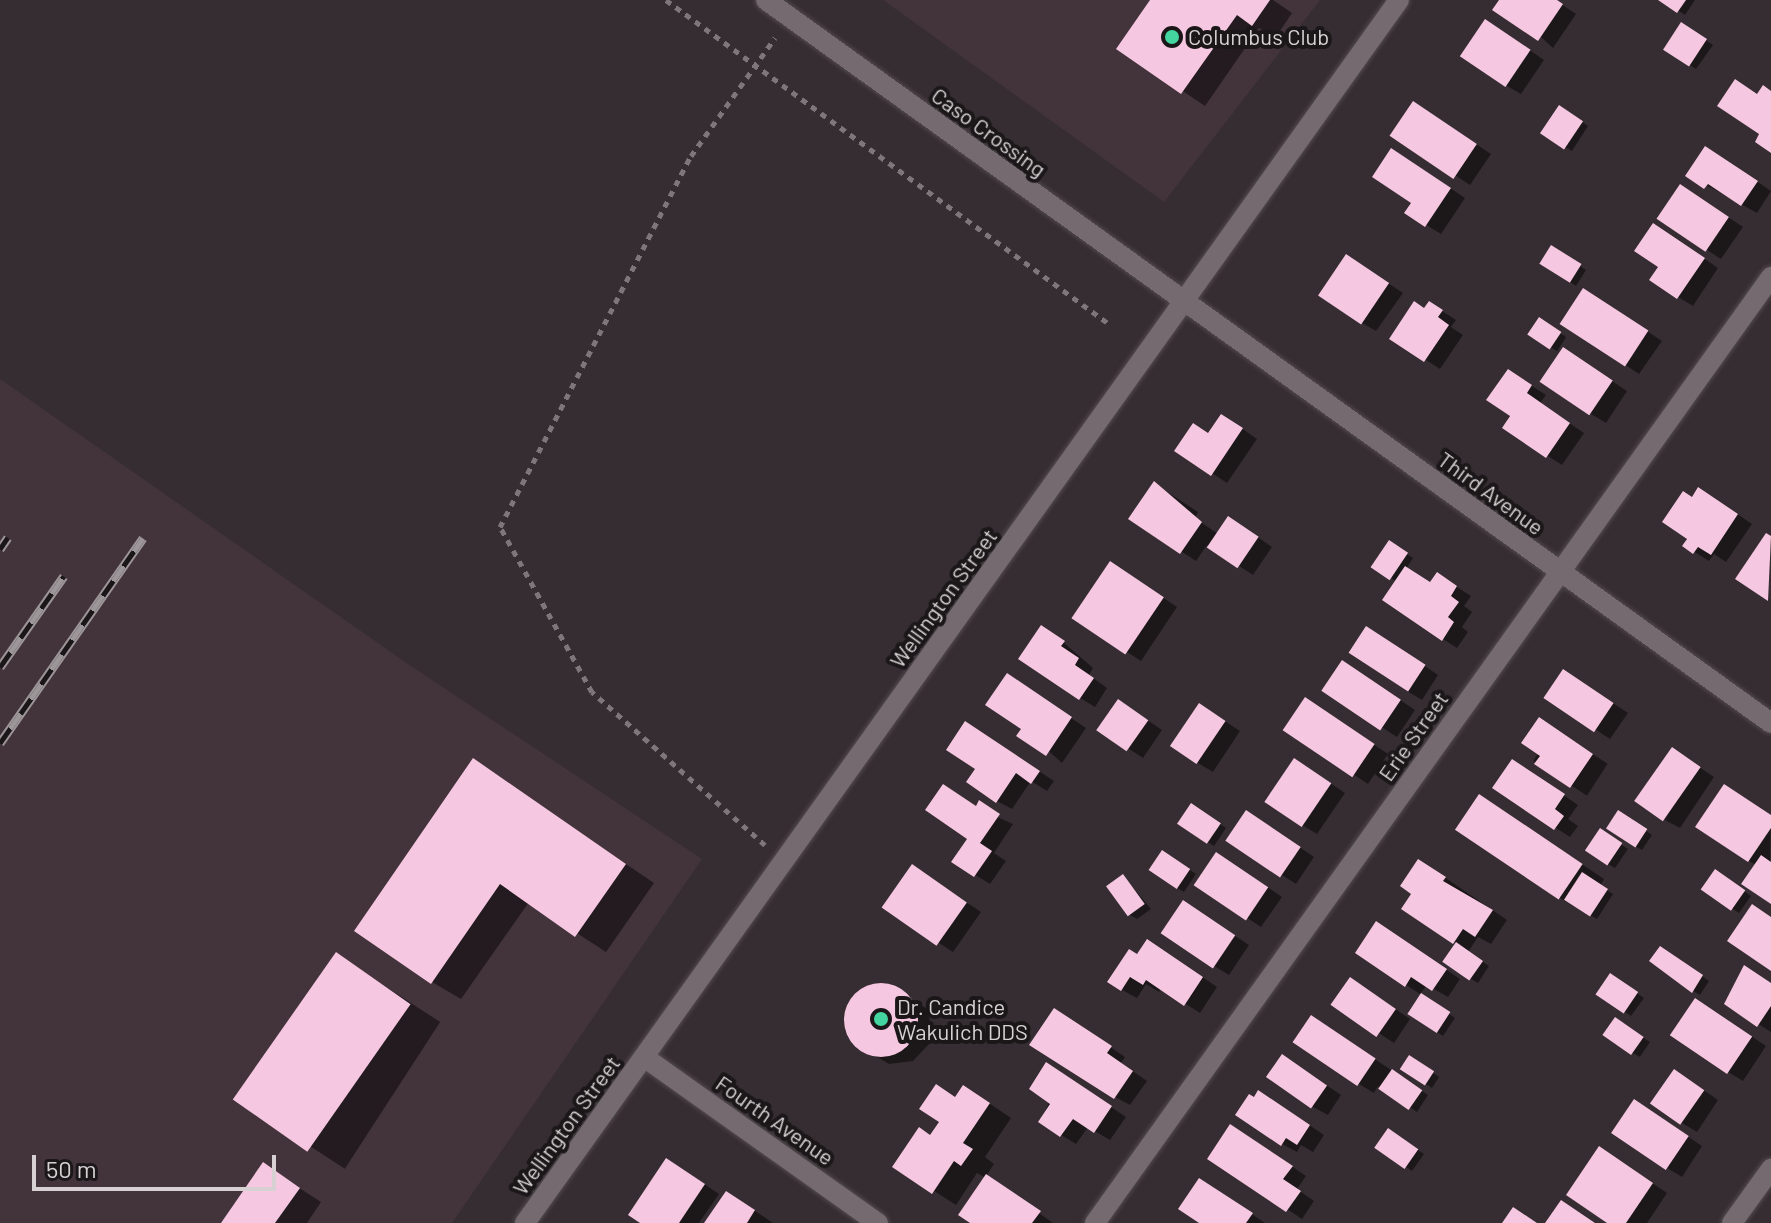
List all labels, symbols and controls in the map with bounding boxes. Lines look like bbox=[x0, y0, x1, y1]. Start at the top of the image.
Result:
place label: Columbus Club bbox=[1188, 24, 1329, 50]
marker: Columbus Club bbox=[1163, 28, 1181, 46]
street label: Caso Crossing bbox=[927, 82, 1051, 182]
street label: Third Avenue bbox=[1433, 446, 1549, 540]
street label: Wellington Street bbox=[884, 523, 1002, 673]
street label: Erie Street bbox=[1373, 686, 1453, 786]
place label: Dr. Candice Wakulich DDS bbox=[897, 993, 1028, 1044]
marker: Dr. Candice Wakulich DDS bbox=[872, 1010, 890, 1028]
street label: Wellington Street bbox=[507, 1050, 625, 1200]
street label: Fourth Avenue bbox=[711, 1070, 839, 1170]
scale bar bbox=[36, 1139, 280, 1189]
text: 50 m bbox=[46, 1154, 97, 1183]

